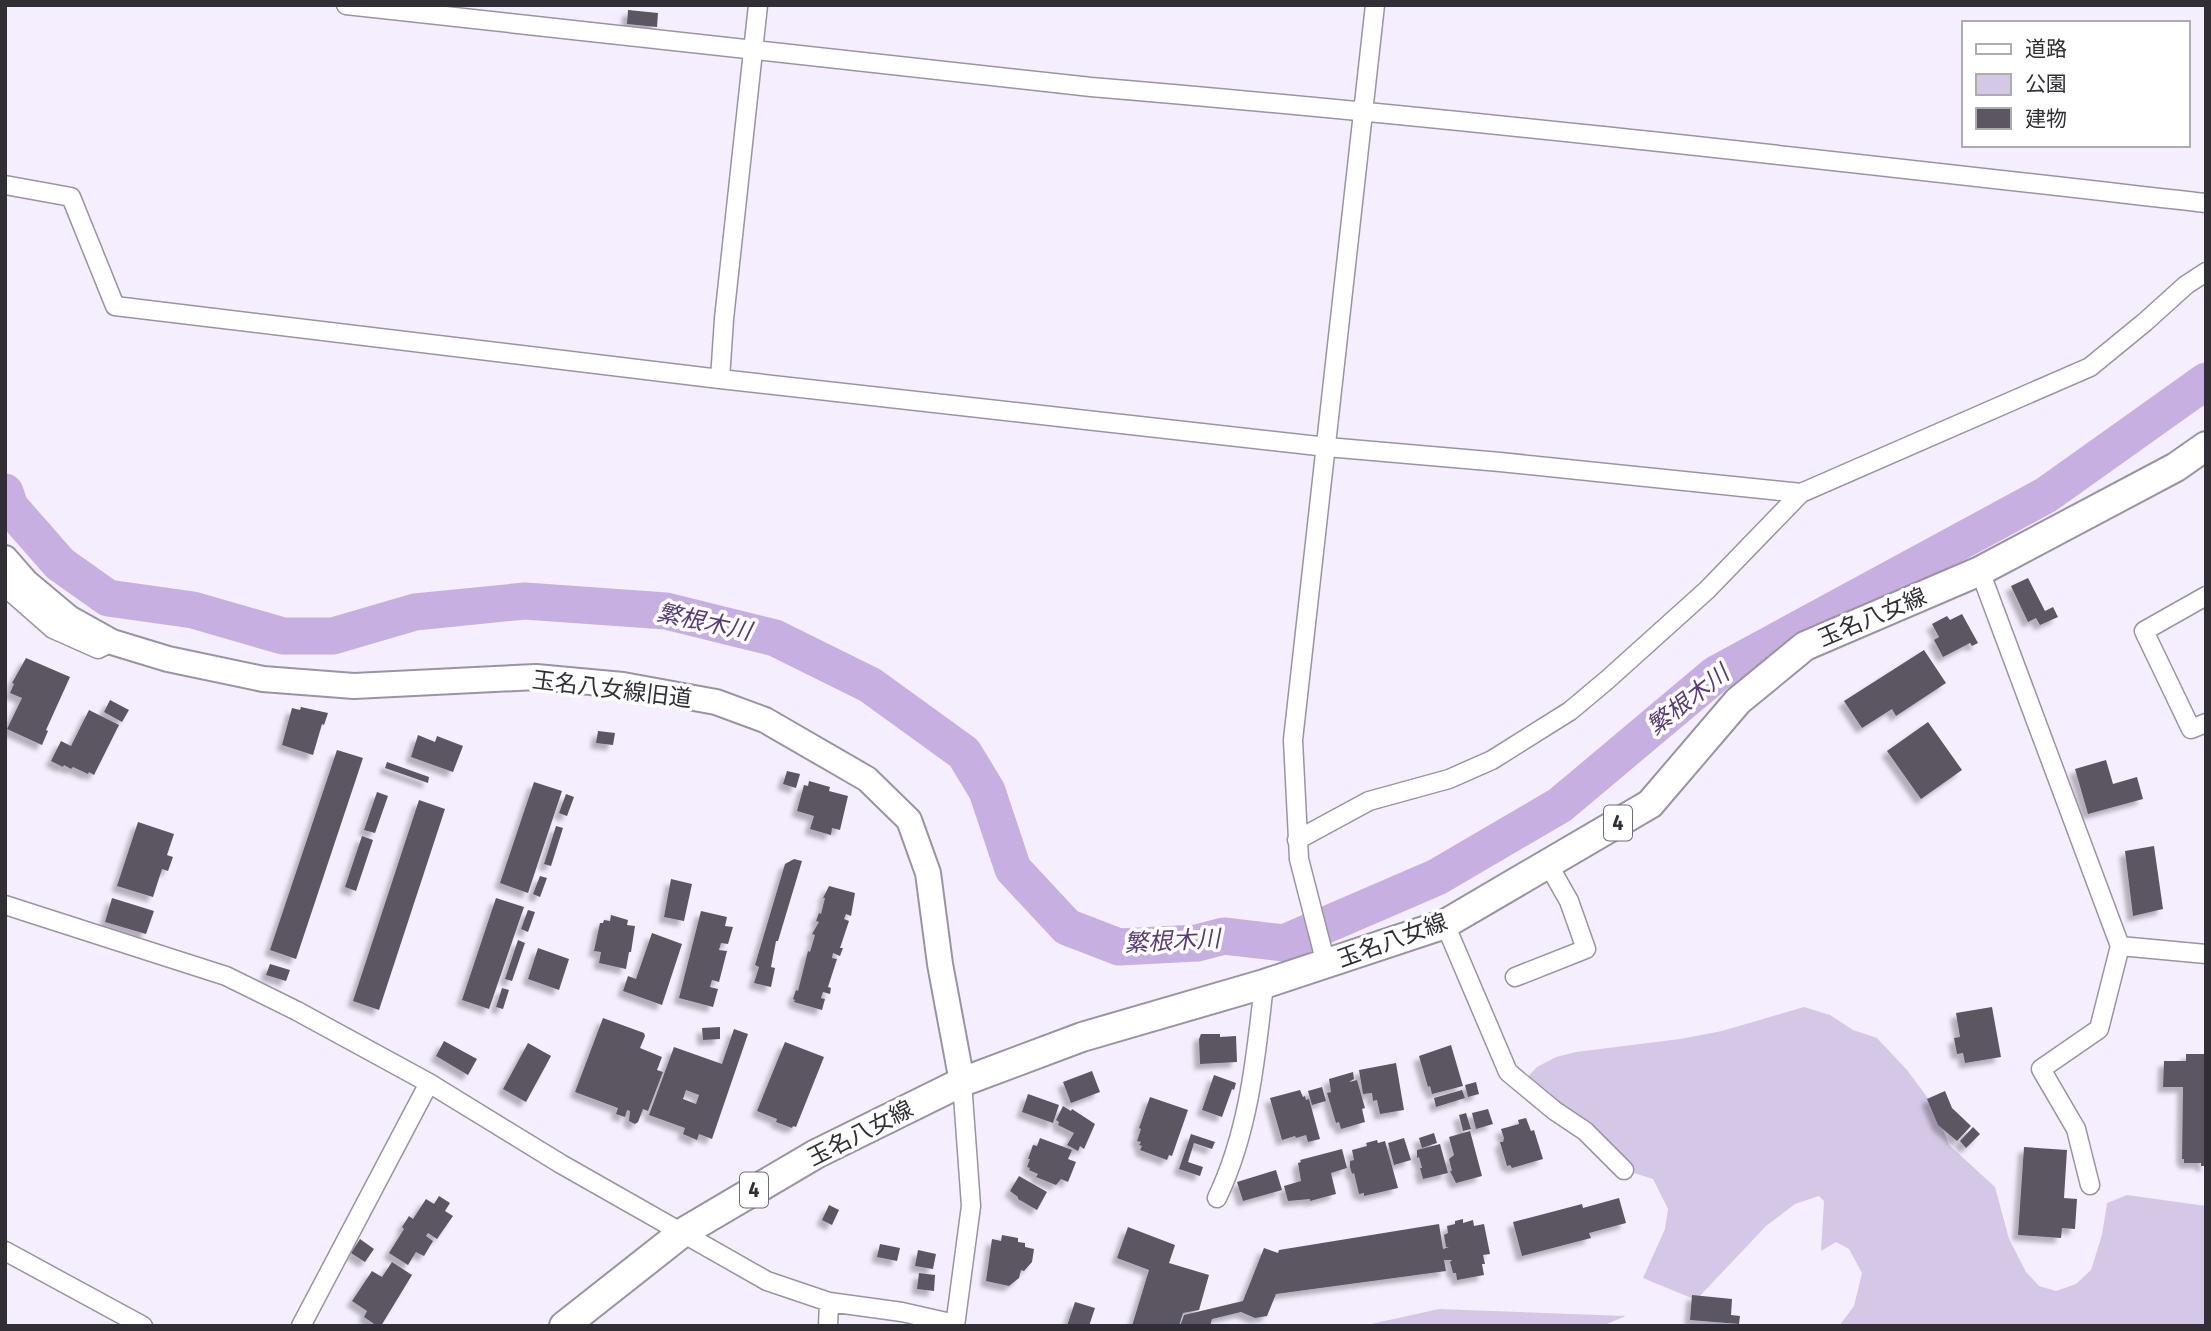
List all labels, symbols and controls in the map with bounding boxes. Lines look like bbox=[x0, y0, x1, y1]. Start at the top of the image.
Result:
legend bbox=[1962, 21, 2190, 147]
text: 道路 bbox=[2025, 36, 2067, 62]
text: 公園 bbox=[2025, 71, 2067, 97]
text: 建物 bbox=[2025, 106, 2067, 132]
street label: 玉名八女線 bbox=[1814, 582, 1930, 652]
water label: 繁根木川 bbox=[654, 598, 757, 646]
water label: 繁根木川 bbox=[1642, 658, 1737, 741]
street label: 玉名八女線旧道 bbox=[530, 665, 694, 713]
road number: 4 bbox=[1604, 806, 1632, 840]
street label: 玉名八女線 bbox=[1333, 907, 1451, 973]
water label: 繁根木川 bbox=[1123, 924, 1224, 957]
street label: 玉名八女線 bbox=[802, 1094, 918, 1172]
road number: 4 bbox=[740, 1172, 768, 1208]

